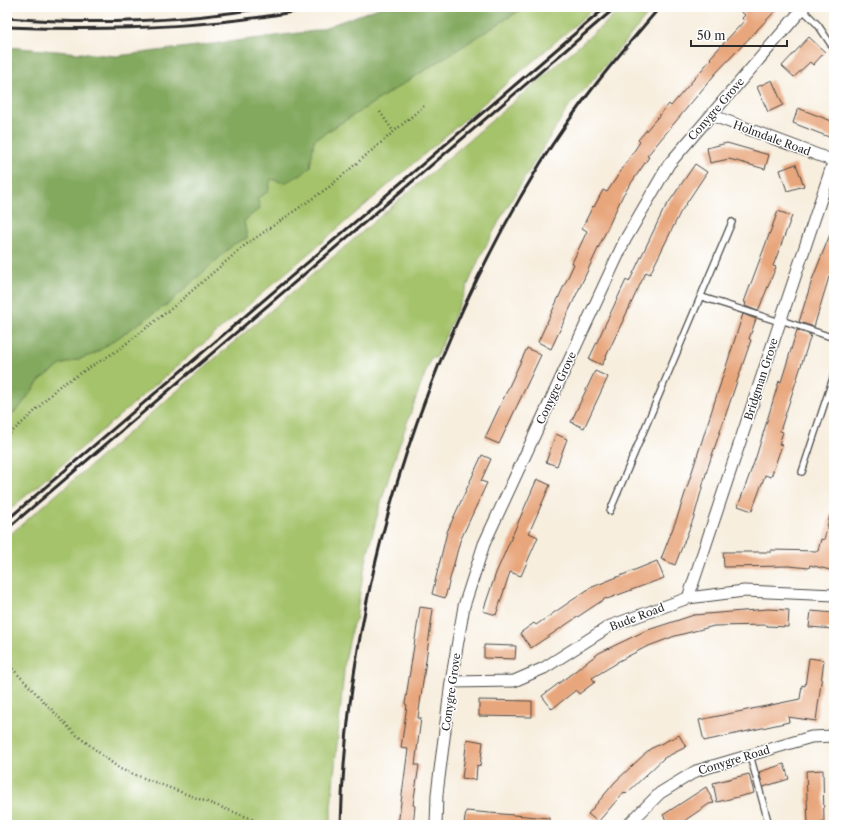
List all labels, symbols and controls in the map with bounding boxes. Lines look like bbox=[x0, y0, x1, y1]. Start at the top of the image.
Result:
scale bar bbox=[691, 22, 787, 48]
text: 50 m bbox=[697, 28, 726, 43]
street label: Conygre Grove bbox=[685, 75, 747, 143]
street label: Holmdale Road bbox=[731, 117, 813, 159]
street label: Bridgman Grove bbox=[741, 336, 781, 422]
street label: Conygre Grove bbox=[533, 349, 579, 427]
street label: Bude Road bbox=[608, 600, 667, 634]
street label: Conygre Grove bbox=[439, 652, 463, 732]
street label: Conygre Road bbox=[696, 742, 772, 778]

